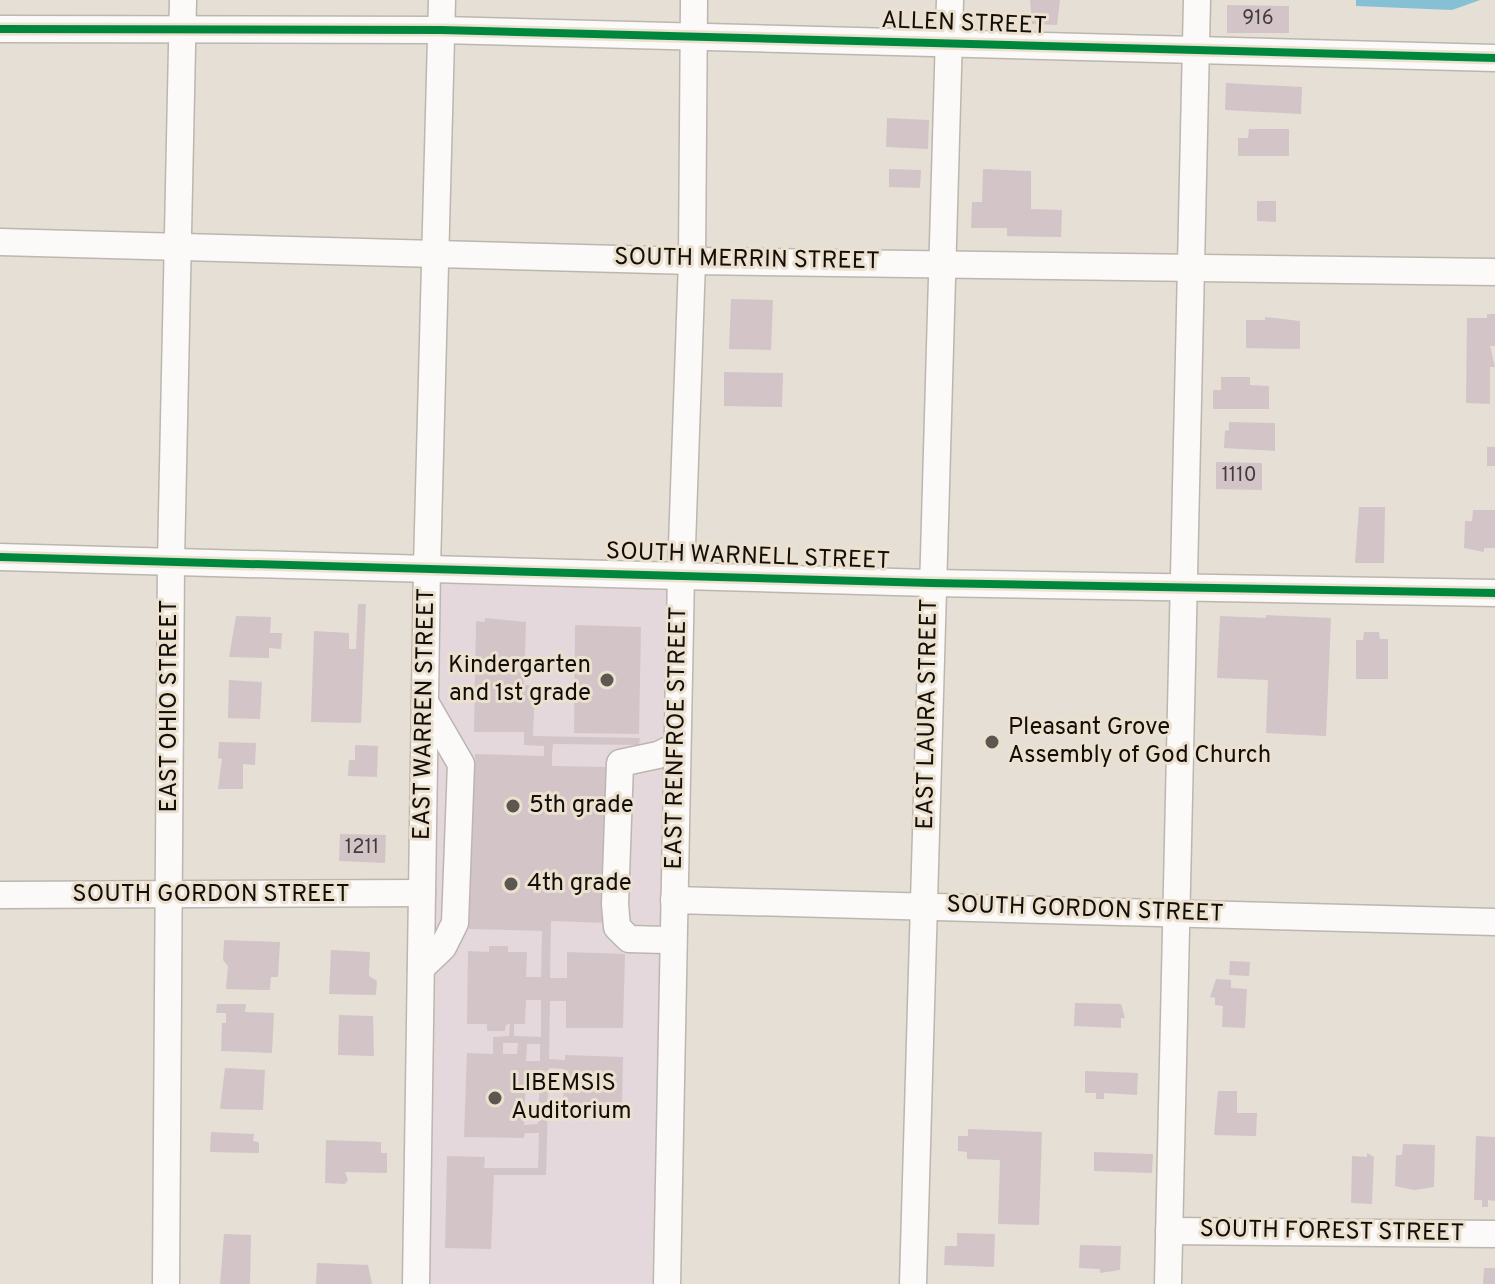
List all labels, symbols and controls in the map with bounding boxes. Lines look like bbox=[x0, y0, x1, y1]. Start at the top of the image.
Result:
street label: ALLEN STREET bbox=[881, 6, 1047, 42]
house number: 916 bbox=[1242, 6, 1274, 32]
street label: SOUTH MERRIN STREET bbox=[614, 243, 880, 277]
house number: 1110 bbox=[1221, 463, 1257, 489]
street label: SOUTH WARNELL STREET bbox=[605, 537, 891, 577]
street label: EAST WARREN STREET bbox=[408, 588, 442, 840]
street label: EAST LAURA STREET bbox=[911, 598, 945, 830]
street label: EAST OHIO STREET bbox=[155, 599, 185, 813]
street label: EAST RENFROE STREET bbox=[660, 606, 694, 870]
place label: Kindergarten and 1st grade bbox=[448, 651, 591, 709]
marker: Kindergarten and 1st grade bbox=[598, 671, 616, 689]
place label: Pleasant Grove Assembly of God Church bbox=[1008, 713, 1271, 771]
marker: Pleasant Grove Assembly of God Church bbox=[983, 733, 1001, 751]
place label: 5th grade bbox=[529, 791, 634, 821]
marker: 5th grade bbox=[504, 797, 522, 815]
house number: 1211 bbox=[345, 835, 379, 861]
place label: 4th grade bbox=[527, 869, 632, 899]
marker: 4th grade bbox=[502, 875, 520, 893]
street label: SOUTH GORDON STREET bbox=[72, 880, 350, 910]
street label: SOUTH GORDON STREET bbox=[946, 890, 1224, 930]
place label: LIBEMSIS Auditorium bbox=[511, 1069, 632, 1127]
marker: LIBEMSIS Auditorium bbox=[486, 1089, 504, 1107]
street label: SOUTH FOREST STREET bbox=[1199, 1215, 1465, 1249]

